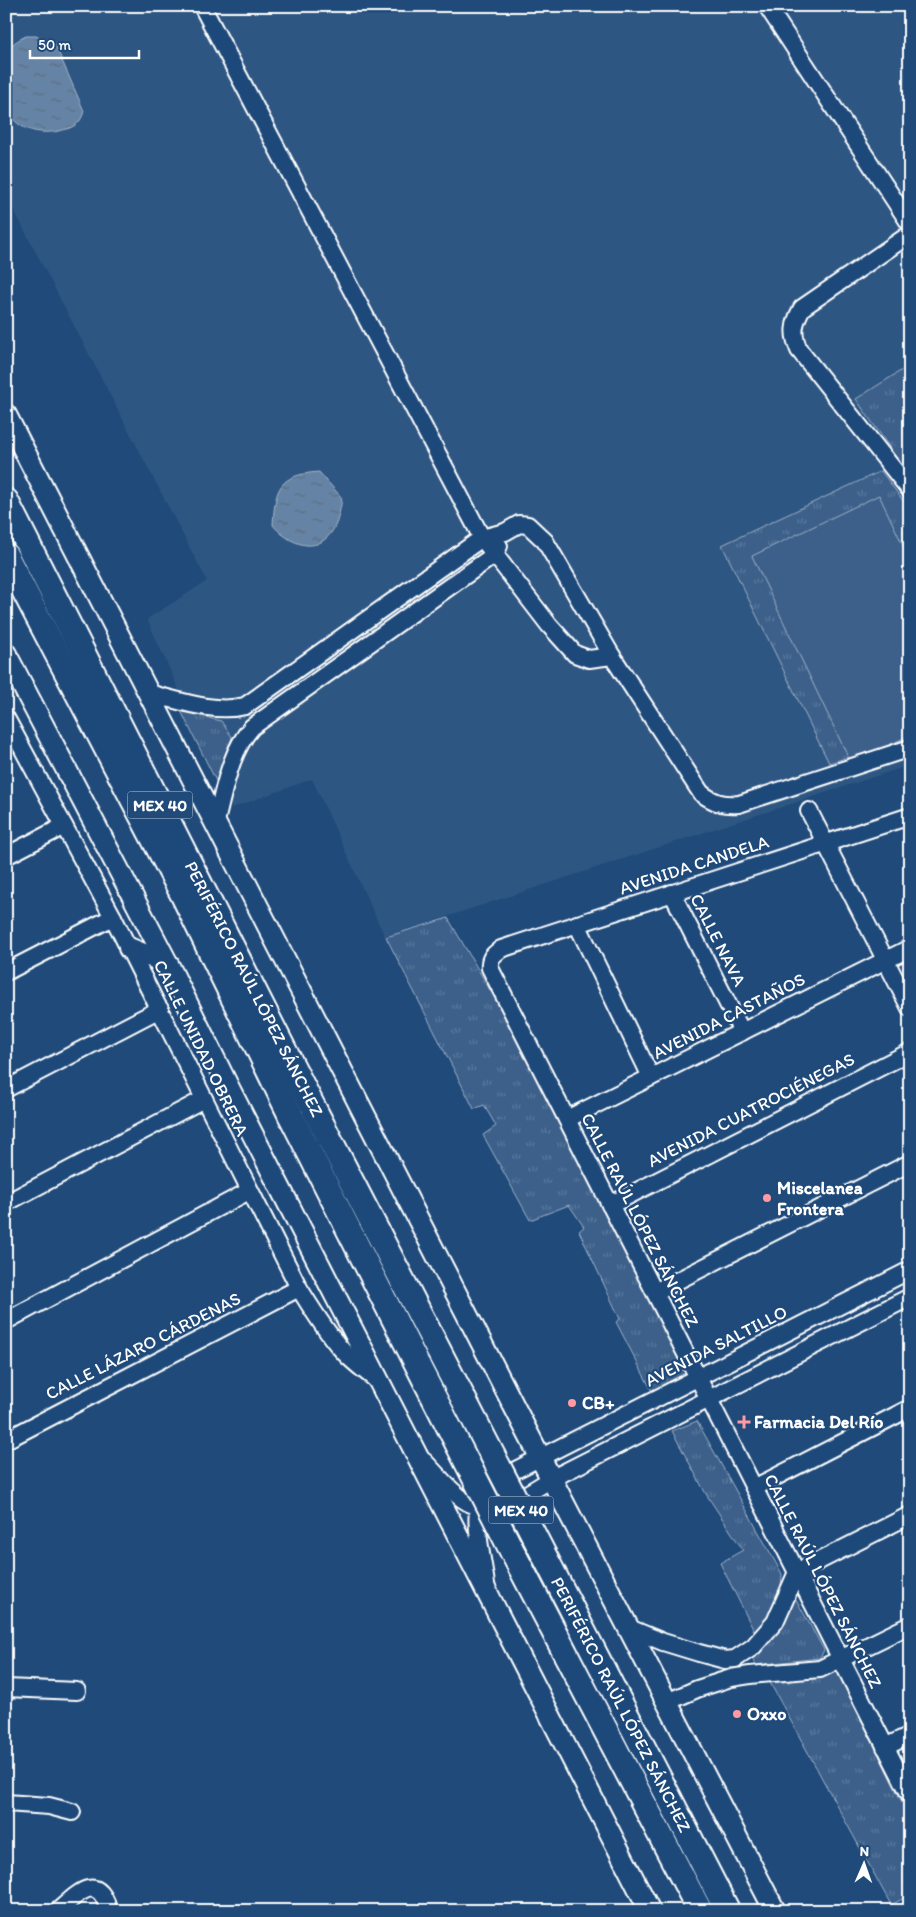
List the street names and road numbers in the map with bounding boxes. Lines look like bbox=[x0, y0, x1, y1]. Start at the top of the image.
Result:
road number: MEX 40 bbox=[128, 792, 192, 818]
street label: AVENIDA CANDELA bbox=[617, 830, 772, 900]
street label: PERIFÉRICO RAÚL LÓPEZ SÁNCHEZ bbox=[180, 857, 328, 1121]
street label: CALLE NAVA bbox=[685, 890, 751, 991]
street label: CALLE UNIDAD OBRERA bbox=[149, 956, 253, 1140]
street label: AVENIDA CASTAÑOS bbox=[649, 968, 809, 1064]
street label: AVENIDA CUATROCIÉNEGAS bbox=[644, 1048, 858, 1172]
street label: CALLE RAÚL LÓPEZ SÁNCHEZ bbox=[576, 1109, 704, 1331]
street label: CALLE LÁZARO CÁRDENAS bbox=[42, 1287, 244, 1405]
street label: AVENIDA SALTILLO bbox=[641, 1301, 791, 1391]
street label: CALLE RAÚL LÓPEZ SÁNCHEZ bbox=[759, 1470, 887, 1692]
road number: MEX 40 bbox=[488, 1496, 554, 1524]
street label: PERIFÉRICO RAÚL LÓPEZ SÁNCHEZ bbox=[546, 1573, 696, 1836]

